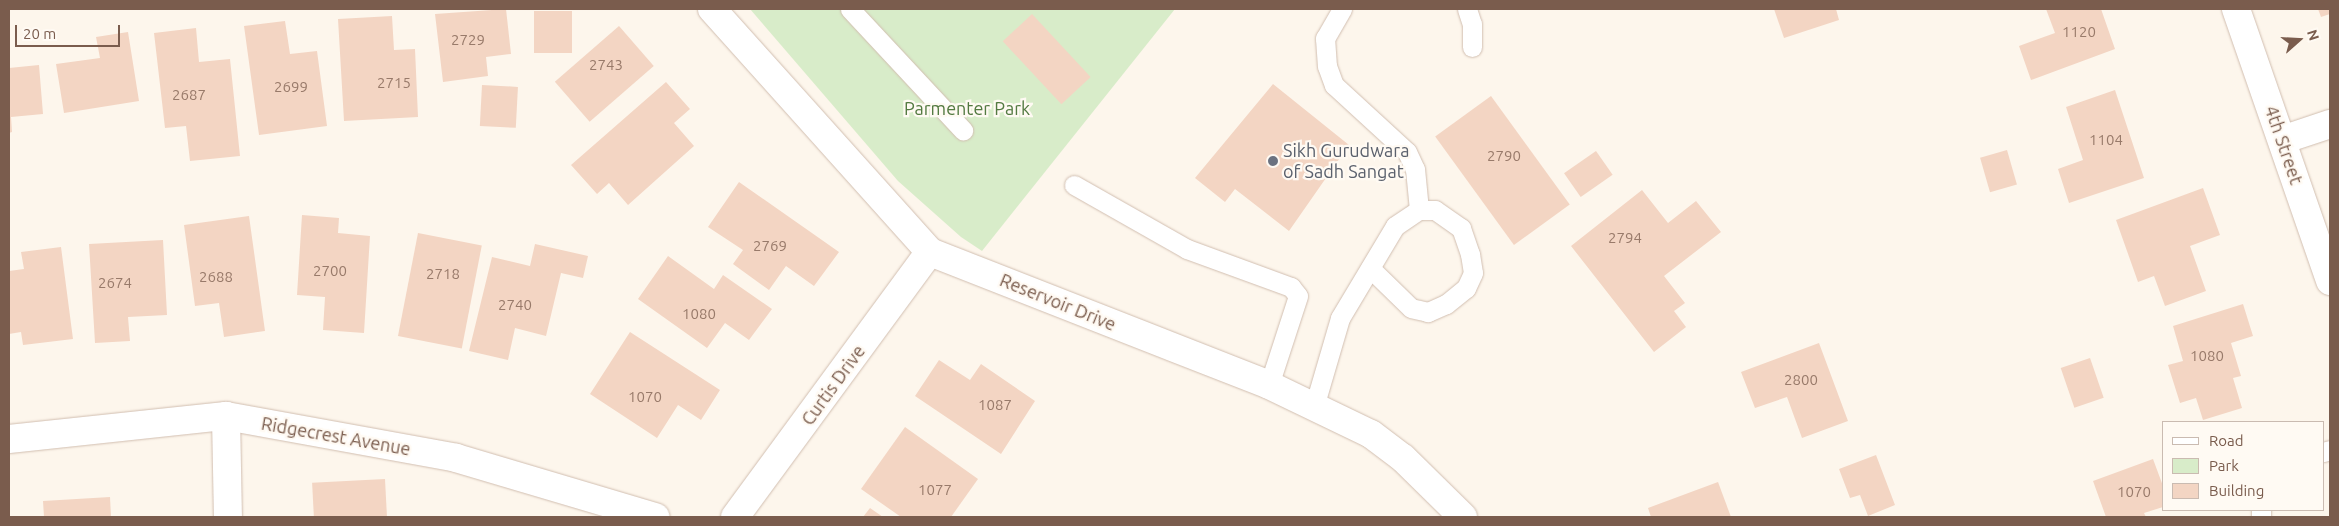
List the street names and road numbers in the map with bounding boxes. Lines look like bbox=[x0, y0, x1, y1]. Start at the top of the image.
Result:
street label: 4th Street bbox=[2260, 103, 2308, 187]
street label: Reservoir Drive bbox=[997, 269, 1119, 335]
street label: Curtis Drive bbox=[797, 341, 869, 429]
street label: Ridgecrest Avenue bbox=[260, 412, 412, 460]

